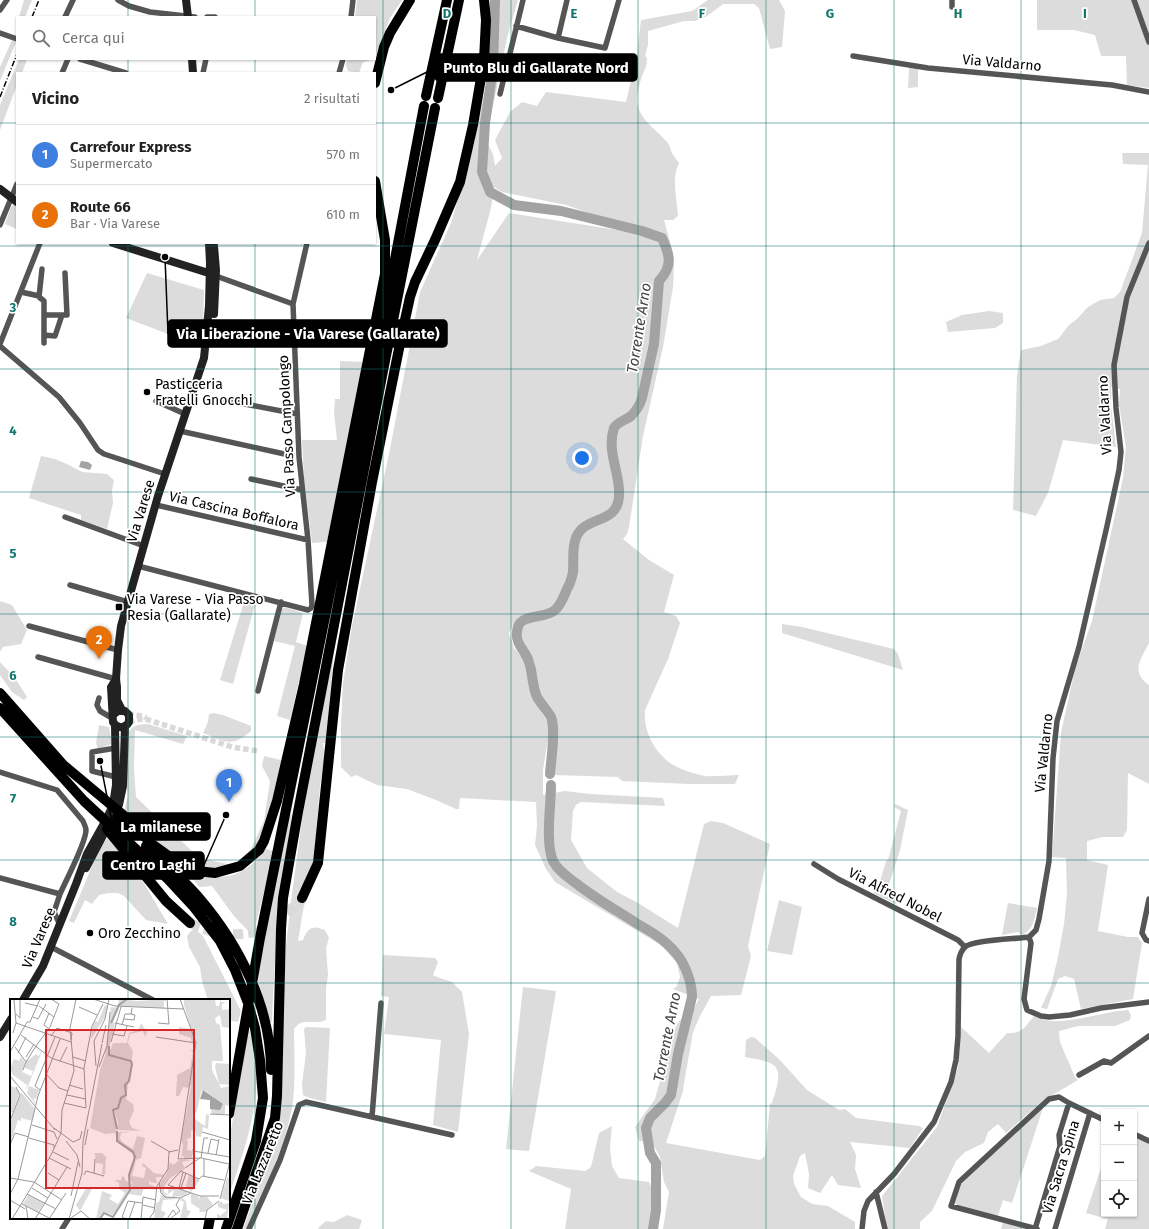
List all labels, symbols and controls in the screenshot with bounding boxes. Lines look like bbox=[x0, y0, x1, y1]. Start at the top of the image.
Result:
text: D bbox=[443, 6, 452, 21]
text: E bbox=[571, 6, 578, 21]
text: F bbox=[699, 6, 706, 21]
text: G bbox=[826, 6, 834, 21]
text: H bbox=[954, 6, 962, 21]
text: I bbox=[1083, 6, 1087, 21]
search box bbox=[16, 16, 376, 60]
icon: search bbox=[30, 27, 52, 49]
text: Cerca qui bbox=[62, 29, 125, 47]
street label: Via Valdarno bbox=[962, 51, 1042, 75]
callout: Punto Blu di Gallarate Nord bbox=[435, 54, 637, 81]
text: Punto Blu di Gallarate Nord bbox=[443, 59, 629, 77]
text: Vicino bbox=[32, 88, 79, 109]
text: 2 risultati bbox=[304, 91, 360, 106]
text: Carrefour Express bbox=[70, 138, 191, 156]
text: 1 bbox=[42, 147, 48, 162]
text: 570 m bbox=[326, 147, 360, 162]
text: Supermercato bbox=[70, 156, 153, 171]
text: Route 66 bbox=[70, 198, 131, 216]
text: 2 bbox=[42, 207, 48, 222]
text: 610 m bbox=[326, 207, 360, 222]
text: Bar · Via Varese bbox=[70, 216, 160, 231]
water label: Torrente Arno bbox=[623, 282, 655, 374]
text: 3 bbox=[9, 300, 17, 315]
callout: Via Liberazione - Via Varese (Gallarate) bbox=[168, 320, 447, 347]
text: Via Liberazione - Via Varese (Gallarate) bbox=[175, 325, 440, 343]
street label: Via Passo Campolongo bbox=[275, 355, 299, 497]
street label: Via Valdarno bbox=[1094, 375, 1116, 455]
place label: Pasticceria Fratelli Gnocchi bbox=[155, 376, 253, 409]
marker: Pasticceria Fratelli Gnocchi bbox=[142, 387, 152, 397]
text: 4 bbox=[9, 423, 17, 438]
your location bbox=[572, 448, 592, 468]
street label: Via Varese bbox=[123, 478, 159, 544]
street label: Via Cascina Boffalora bbox=[167, 488, 301, 534]
text: 5 bbox=[10, 546, 17, 561]
place label: Via Varese - Via Passo Resia (Gallarate) bbox=[127, 591, 264, 624]
marker: Via Varese - Via Passo Resia (Gallarate) bbox=[114, 602, 124, 612]
pin: 2 bbox=[86, 626, 112, 659]
text: 6 bbox=[9, 668, 17, 683]
street label: Via Valdarno bbox=[1031, 713, 1057, 793]
pin: 1 bbox=[216, 769, 242, 802]
text: 7 bbox=[10, 791, 16, 806]
callout: La milanese bbox=[113, 813, 210, 840]
text: La milanese bbox=[120, 818, 202, 836]
callout: Centro Laghi bbox=[103, 852, 204, 879]
text: Centro Laghi bbox=[110, 856, 196, 874]
street label: Via Alfred Nobel bbox=[846, 864, 944, 926]
street label: Via Varese bbox=[19, 905, 59, 971]
text: 8 bbox=[9, 914, 17, 929]
place label: Oro Zecchino bbox=[98, 925, 181, 942]
marker: Oro Zecchino bbox=[85, 928, 95, 938]
water label: Torrente Arno bbox=[649, 991, 685, 1083]
inset map bbox=[10, 999, 230, 1219]
map controls bbox=[1101, 1109, 1137, 1217]
button: + bbox=[1101, 1109, 1137, 1145]
street label: Via Sacra Spina bbox=[1039, 1118, 1083, 1216]
street label: Via Lazzaretto bbox=[239, 1119, 287, 1207]
button: − bbox=[1101, 1145, 1137, 1181]
button: locate bbox=[1101, 1181, 1137, 1217]

